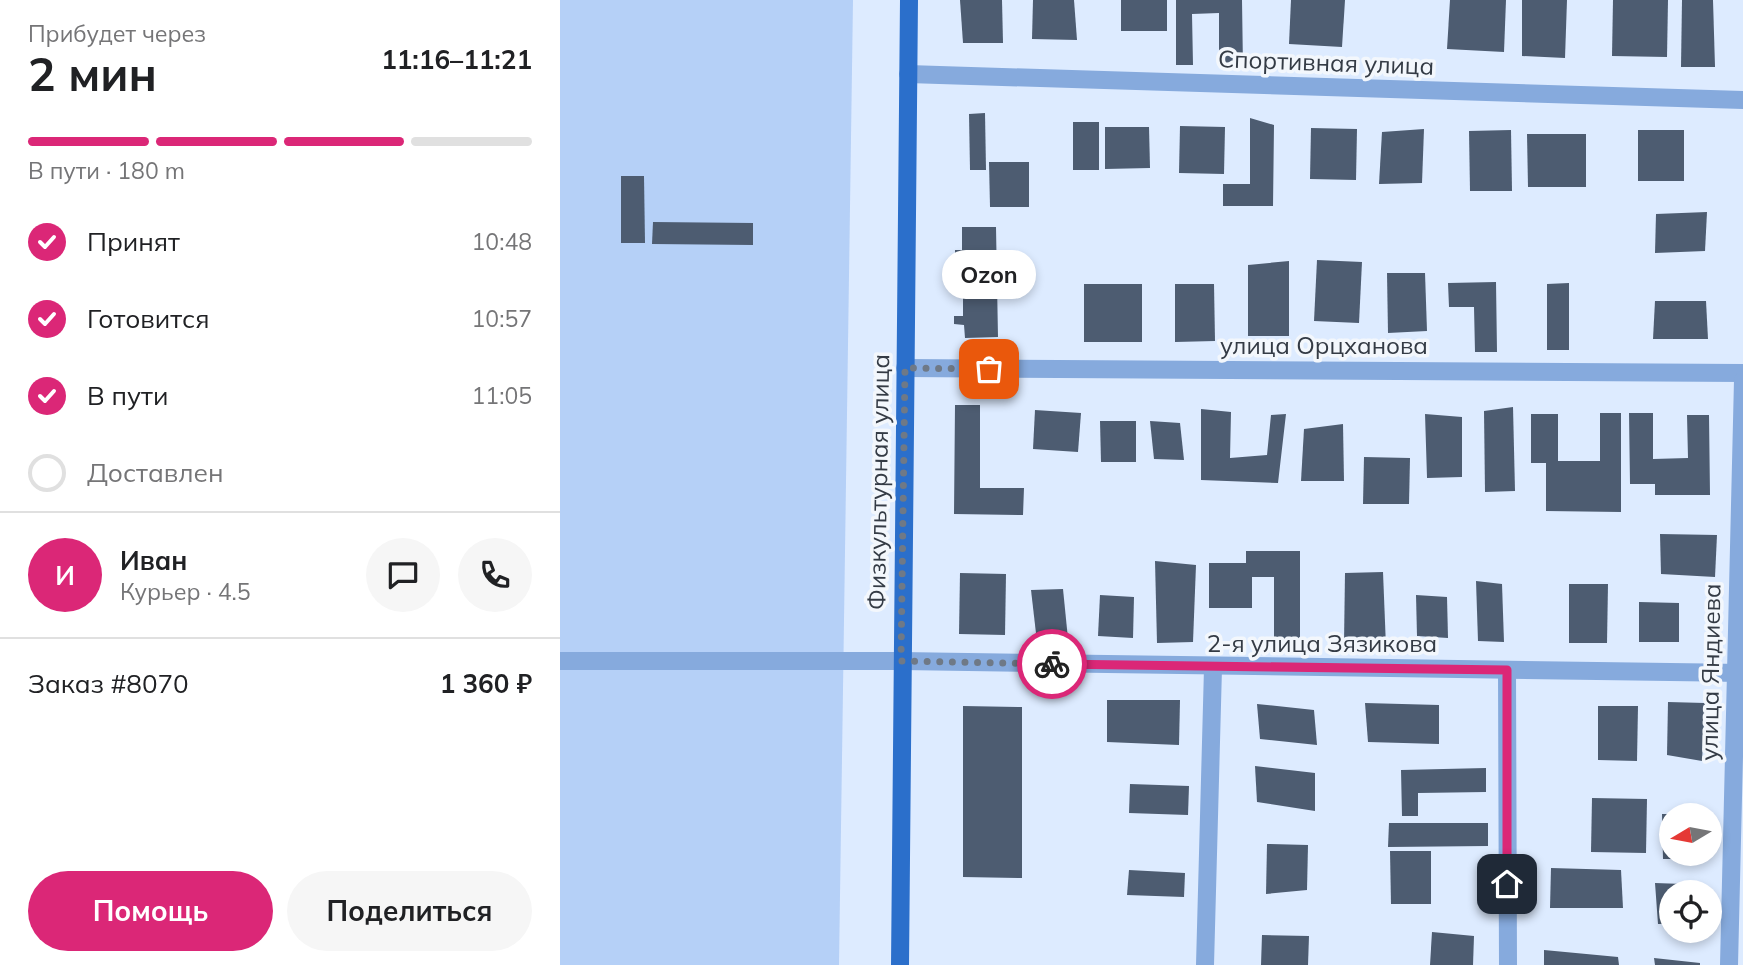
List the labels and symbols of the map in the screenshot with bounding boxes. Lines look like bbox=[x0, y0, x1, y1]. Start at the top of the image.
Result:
street label: Спортивная улица bbox=[1217, 43, 1435, 81]
callout: Ozon bbox=[942, 250, 1036, 299]
street label: улица Орцханова bbox=[1220, 330, 1428, 360]
pin bbox=[959, 339, 1019, 399]
street label: Физкультурная улица bbox=[861, 354, 895, 610]
street label: улица Яндиева bbox=[1693, 583, 1727, 761]
street label: 2-я улица Зязикова bbox=[1207, 628, 1437, 658]
courier bbox=[1017, 629, 1087, 699]
north arrow bbox=[1659, 803, 1722, 866]
pin bbox=[1477, 854, 1537, 914]

